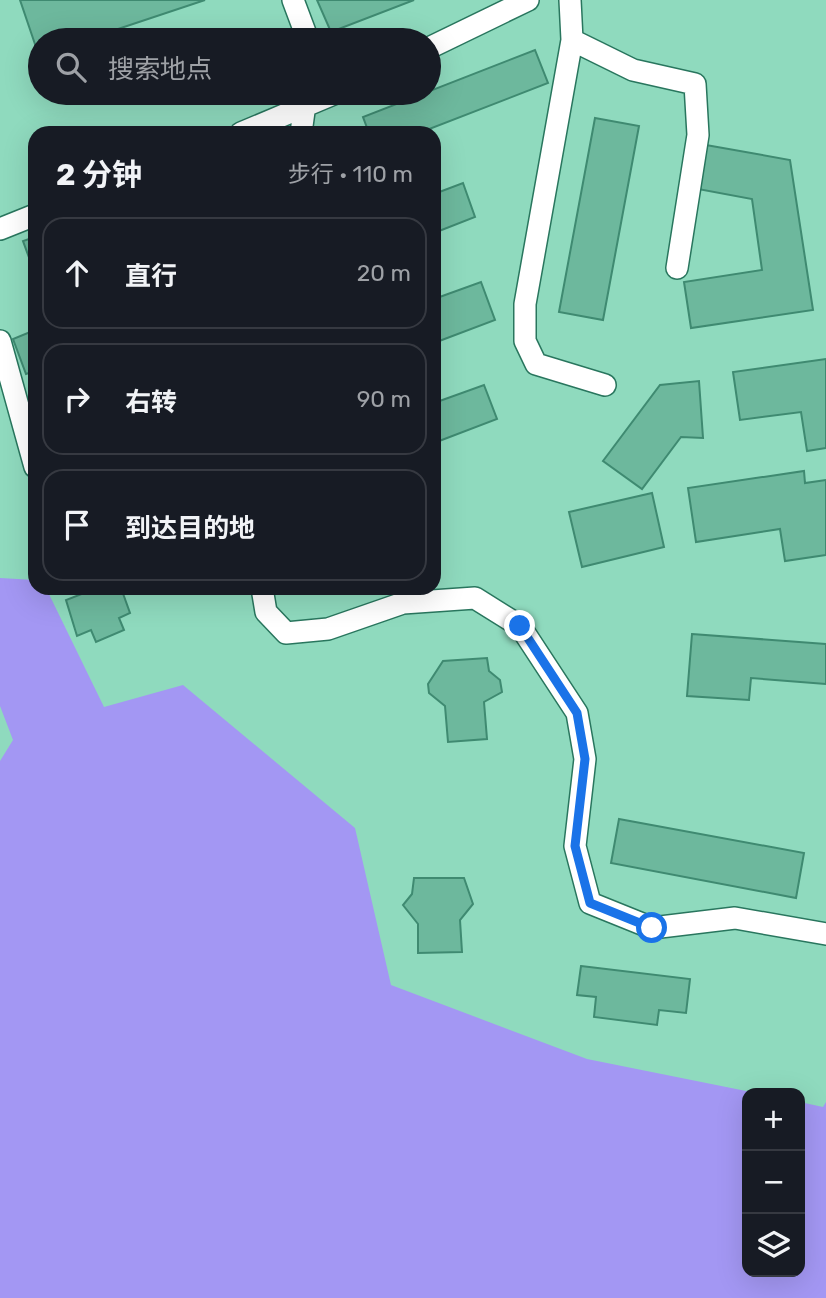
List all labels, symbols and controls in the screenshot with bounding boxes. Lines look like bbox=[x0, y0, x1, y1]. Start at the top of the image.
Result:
search box bbox=[28, 28, 441, 105]
icon: search bbox=[52, 48, 90, 86]
text: 搜索地点 bbox=[108, 54, 212, 85]
text: 2 分钟 bbox=[56, 157, 142, 193]
text: 步行 · 110 m bbox=[288, 160, 413, 188]
icon: ahead bbox=[58, 254, 96, 292]
text: 20 m bbox=[357, 259, 411, 287]
text: 直行 bbox=[125, 261, 177, 292]
icon: right bbox=[58, 380, 96, 418]
text: 90 m bbox=[357, 385, 411, 413]
text: 右转 bbox=[125, 387, 177, 418]
icon: arrive bbox=[58, 506, 96, 544]
text: 到达目的地 bbox=[125, 513, 255, 544]
route end bbox=[504, 610, 535, 641]
route start bbox=[636, 912, 667, 943]
map controls bbox=[742, 1088, 805, 1277]
button: + bbox=[742, 1088, 805, 1151]
button: − bbox=[742, 1151, 805, 1214]
button: layers bbox=[742, 1214, 805, 1277]

